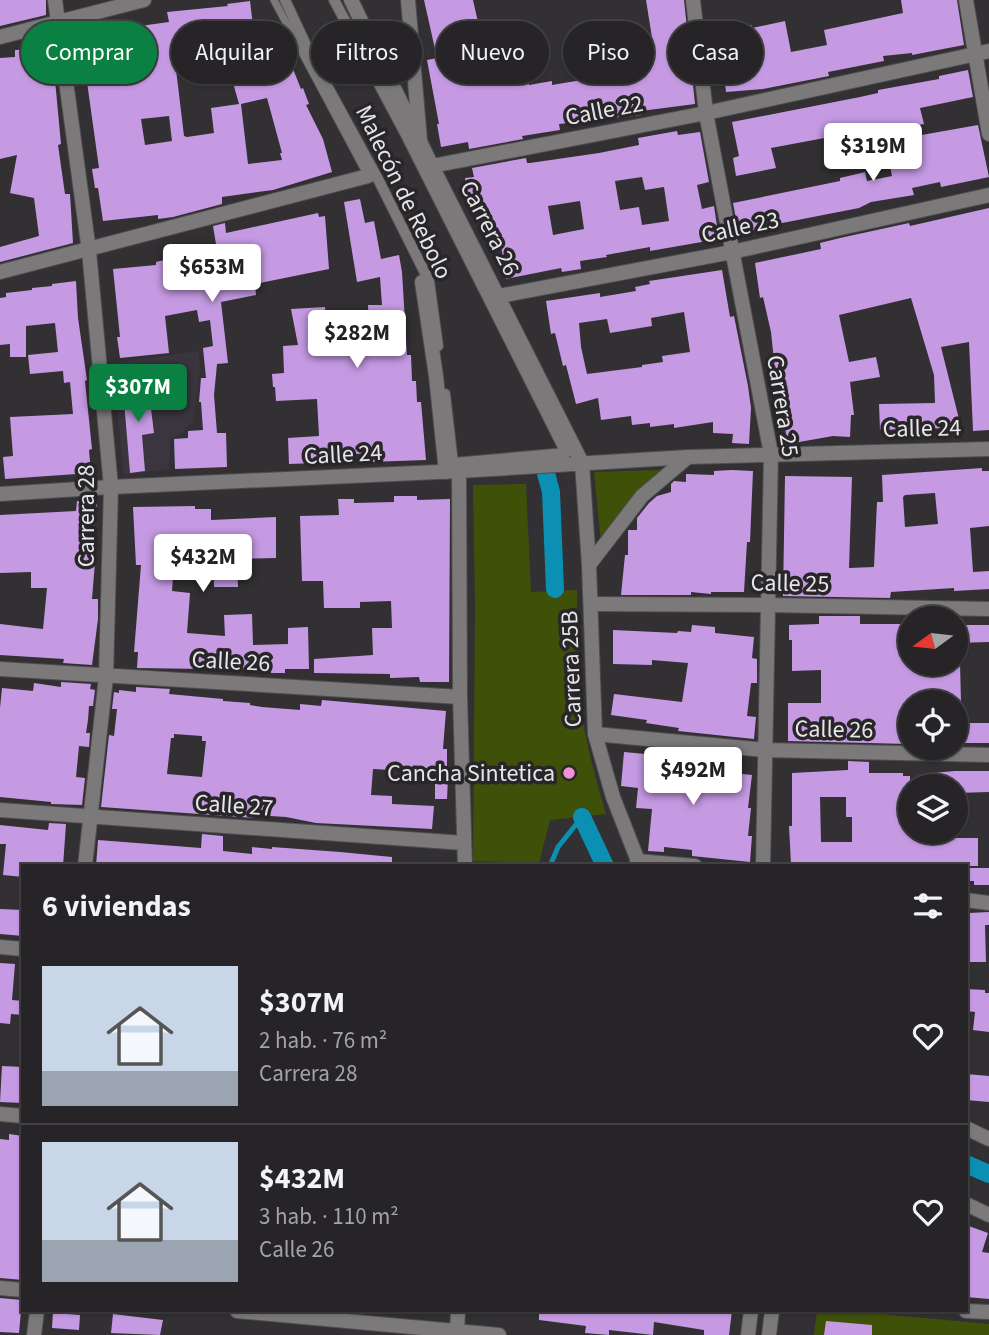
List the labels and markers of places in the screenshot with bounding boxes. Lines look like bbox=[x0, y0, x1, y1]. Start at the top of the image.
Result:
pin: $319M bbox=[824, 124, 922, 183]
pin: $653M bbox=[163, 244, 261, 304]
pin: $282M bbox=[308, 310, 406, 370]
pin: $307M bbox=[89, 364, 187, 424]
pin: $432M bbox=[154, 534, 252, 594]
pin: $492M bbox=[644, 748, 742, 807]
place label: Cancha Sintetica bbox=[387, 756, 555, 791]
marker: Cancha Sintetica bbox=[561, 765, 577, 781]

